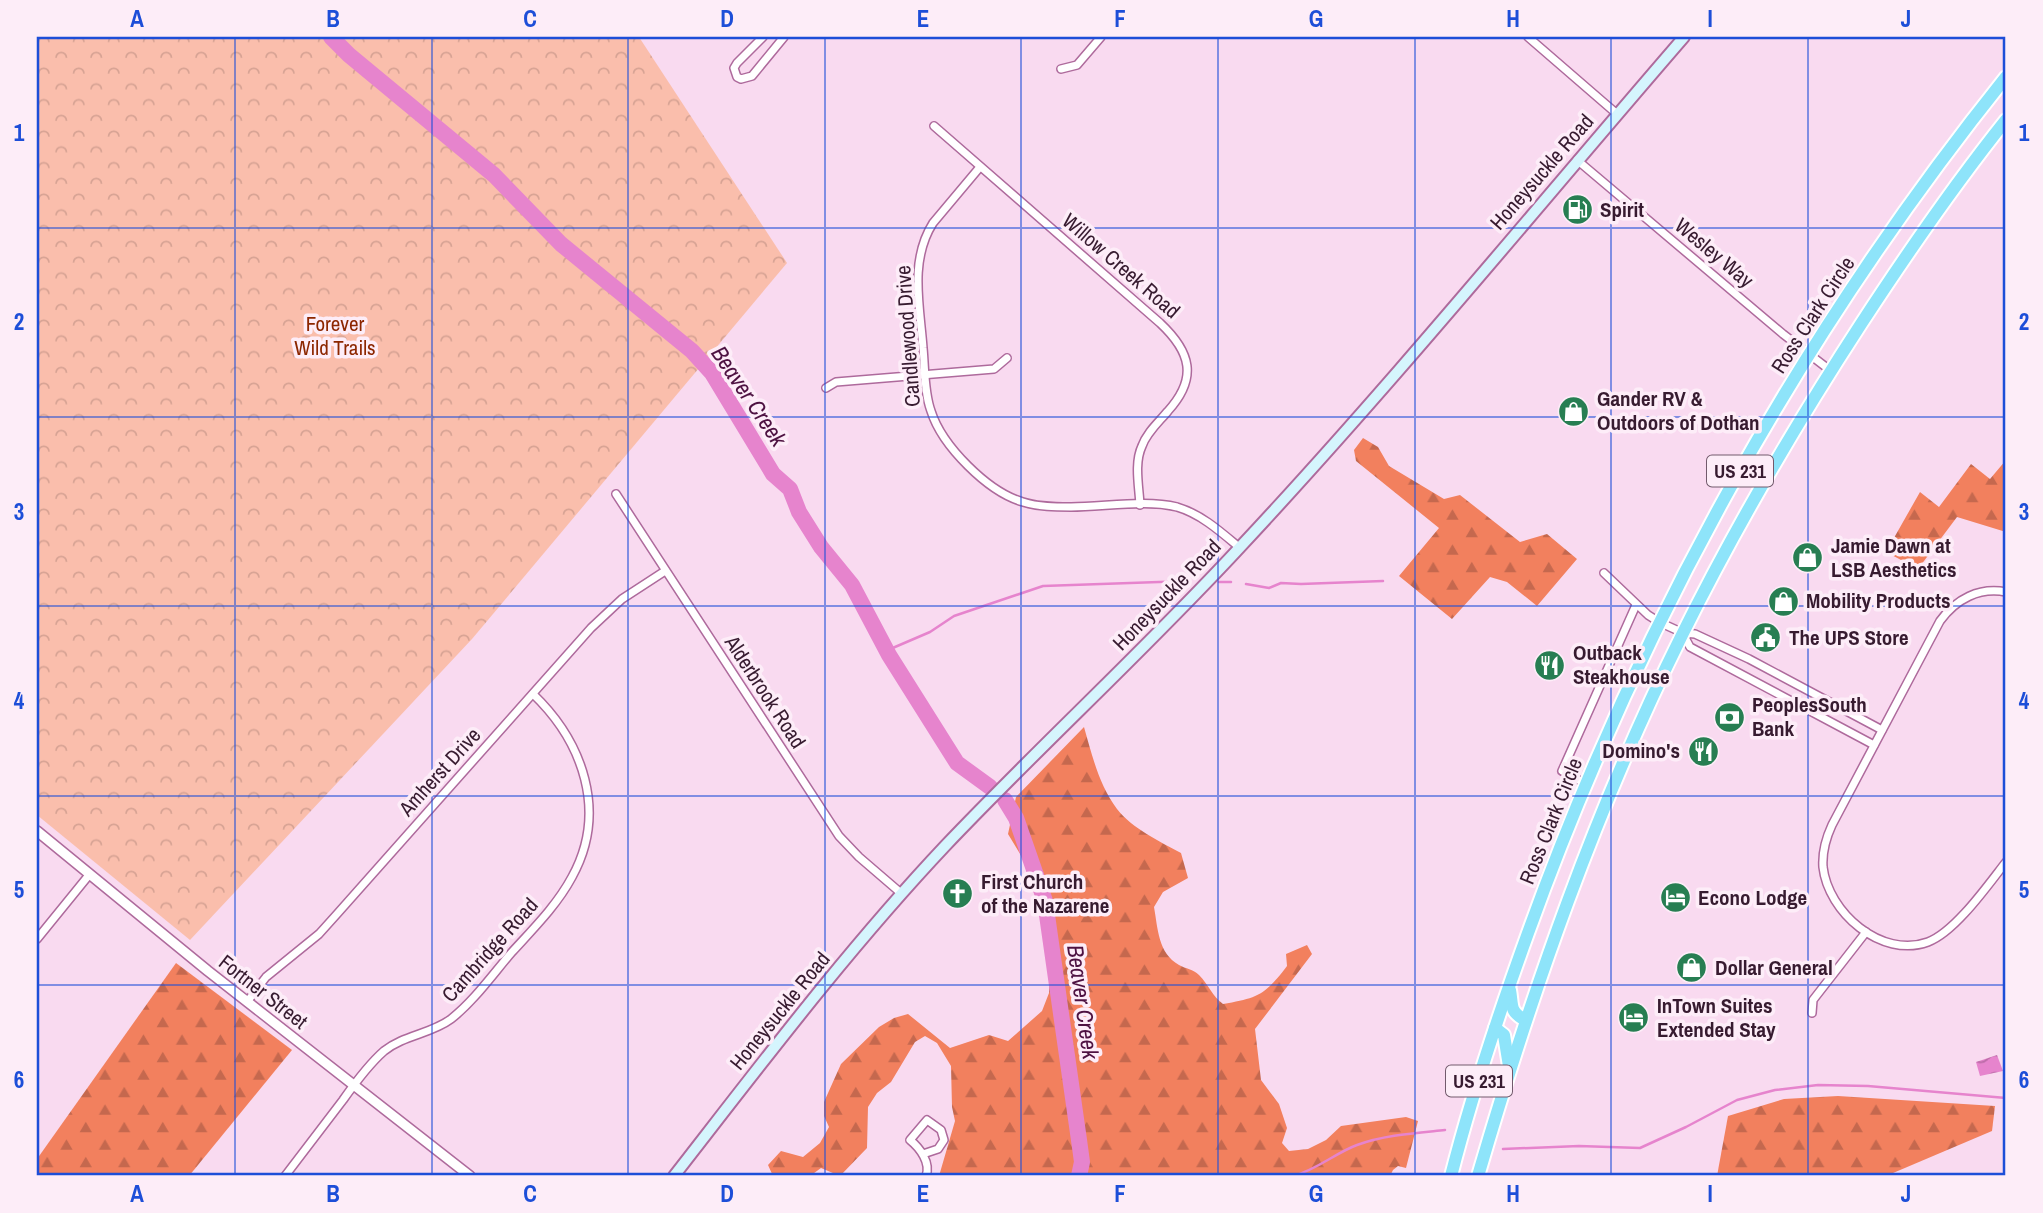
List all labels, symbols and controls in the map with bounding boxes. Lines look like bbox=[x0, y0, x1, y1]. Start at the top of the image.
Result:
text: A bbox=[130, 3, 144, 34]
text: B bbox=[326, 3, 340, 34]
text: C bbox=[523, 3, 537, 34]
text: D bbox=[720, 3, 734, 34]
text: E bbox=[917, 3, 929, 34]
text: F bbox=[1114, 3, 1126, 34]
text: G bbox=[1309, 3, 1323, 34]
text: H bbox=[1506, 3, 1520, 34]
text: I bbox=[1707, 3, 1713, 34]
text: J bbox=[1901, 3, 1911, 34]
street label: Honeysuckle Road bbox=[1483, 108, 1600, 236]
text: 1 bbox=[14, 117, 25, 148]
text: 1 bbox=[2019, 117, 2030, 148]
fuel station icon: Spirit bbox=[1560, 193, 1594, 227]
place label: Spirit bbox=[1600, 195, 1644, 224]
street label: Willow Creek Road bbox=[1056, 206, 1186, 325]
street label: Wesley Way bbox=[1669, 211, 1760, 294]
street label: Ross Clark Circle bbox=[1764, 251, 1861, 379]
street label: Candlewood Drive bbox=[888, 264, 927, 408]
text: 2 bbox=[14, 306, 24, 337]
text: 2 bbox=[2019, 306, 2029, 337]
park label: Forever Wild Trails bbox=[294, 309, 376, 362]
water label: Beaver Creek bbox=[704, 339, 795, 453]
place label: Gander RV & Outdoors of Dothan bbox=[1597, 384, 1760, 437]
shop icon: Gander RV & Outdoors of Dothan bbox=[1557, 394, 1591, 428]
road number: US 231 bbox=[1707, 456, 1773, 486]
text: 3 bbox=[14, 496, 24, 527]
text: 3 bbox=[2019, 496, 2029, 527]
place label: Jamie Dawn at LSB Aesthetics bbox=[1831, 531, 1957, 584]
street label: Honeysuckle Road bbox=[1106, 533, 1227, 657]
shop icon: Jamie Dawn at LSB Aesthetics bbox=[1791, 541, 1825, 575]
shop icon: Mobility Products bbox=[1766, 584, 1800, 618]
place label: Mobility Products bbox=[1806, 586, 1950, 615]
public building icon: The UPS Store bbox=[1749, 621, 1783, 655]
place label: The UPS Store bbox=[1789, 623, 1909, 652]
street label: Alderbrook Road bbox=[718, 629, 813, 754]
place label: Outback Steakhouse bbox=[1573, 638, 1670, 691]
restaurant icon: Outback Steakhouse bbox=[1533, 648, 1567, 682]
text: 4 bbox=[14, 685, 25, 716]
text: 4 bbox=[2019, 685, 2030, 716]
place label: PeoplesSouth Bank bbox=[1752, 690, 1867, 743]
bank icon: PeoplesSouth Bank bbox=[1712, 700, 1746, 734]
street label: Amherst Drive bbox=[391, 721, 487, 823]
restaurant icon: Domino's bbox=[1686, 734, 1720, 768]
place label: Domino's bbox=[1602, 736, 1680, 765]
street label: Ross Clark Circle bbox=[1512, 753, 1589, 888]
place label: First Church of the Nazarene bbox=[981, 867, 1109, 920]
text: 5 bbox=[14, 874, 24, 905]
text: 5 bbox=[2019, 874, 2029, 905]
church icon: First Church of the Nazarene bbox=[941, 877, 975, 911]
hotel icon: Econo Lodge bbox=[1658, 881, 1692, 915]
place label: Econo Lodge bbox=[1698, 883, 1807, 912]
street label: Cambridge Road bbox=[435, 891, 544, 1008]
water label: Beaver Creek bbox=[1060, 943, 1107, 1063]
street label: Honeysuckle Road bbox=[723, 945, 836, 1076]
street label: Fortner Street bbox=[213, 948, 314, 1036]
shop icon: Dollar General bbox=[1675, 951, 1709, 985]
place label: Dollar General bbox=[1715, 953, 1833, 982]
place label: InTown Suites Extended Stay bbox=[1657, 991, 1776, 1044]
hotel icon: InTown Suites Extended Stay bbox=[1617, 1001, 1651, 1035]
text: 6 bbox=[14, 1064, 24, 1095]
text: 6 bbox=[2019, 1064, 2029, 1095]
road number: US 231 bbox=[1446, 1065, 1512, 1096]
text: A bbox=[130, 1178, 144, 1209]
text: B bbox=[326, 1178, 340, 1209]
text: C bbox=[523, 1178, 537, 1209]
text: D bbox=[720, 1178, 734, 1209]
text: E bbox=[917, 1178, 929, 1209]
text: F bbox=[1114, 1178, 1126, 1209]
text: G bbox=[1309, 1178, 1323, 1209]
text: H bbox=[1506, 1178, 1520, 1209]
text: I bbox=[1707, 1178, 1713, 1209]
text: J bbox=[1901, 1178, 1911, 1209]

